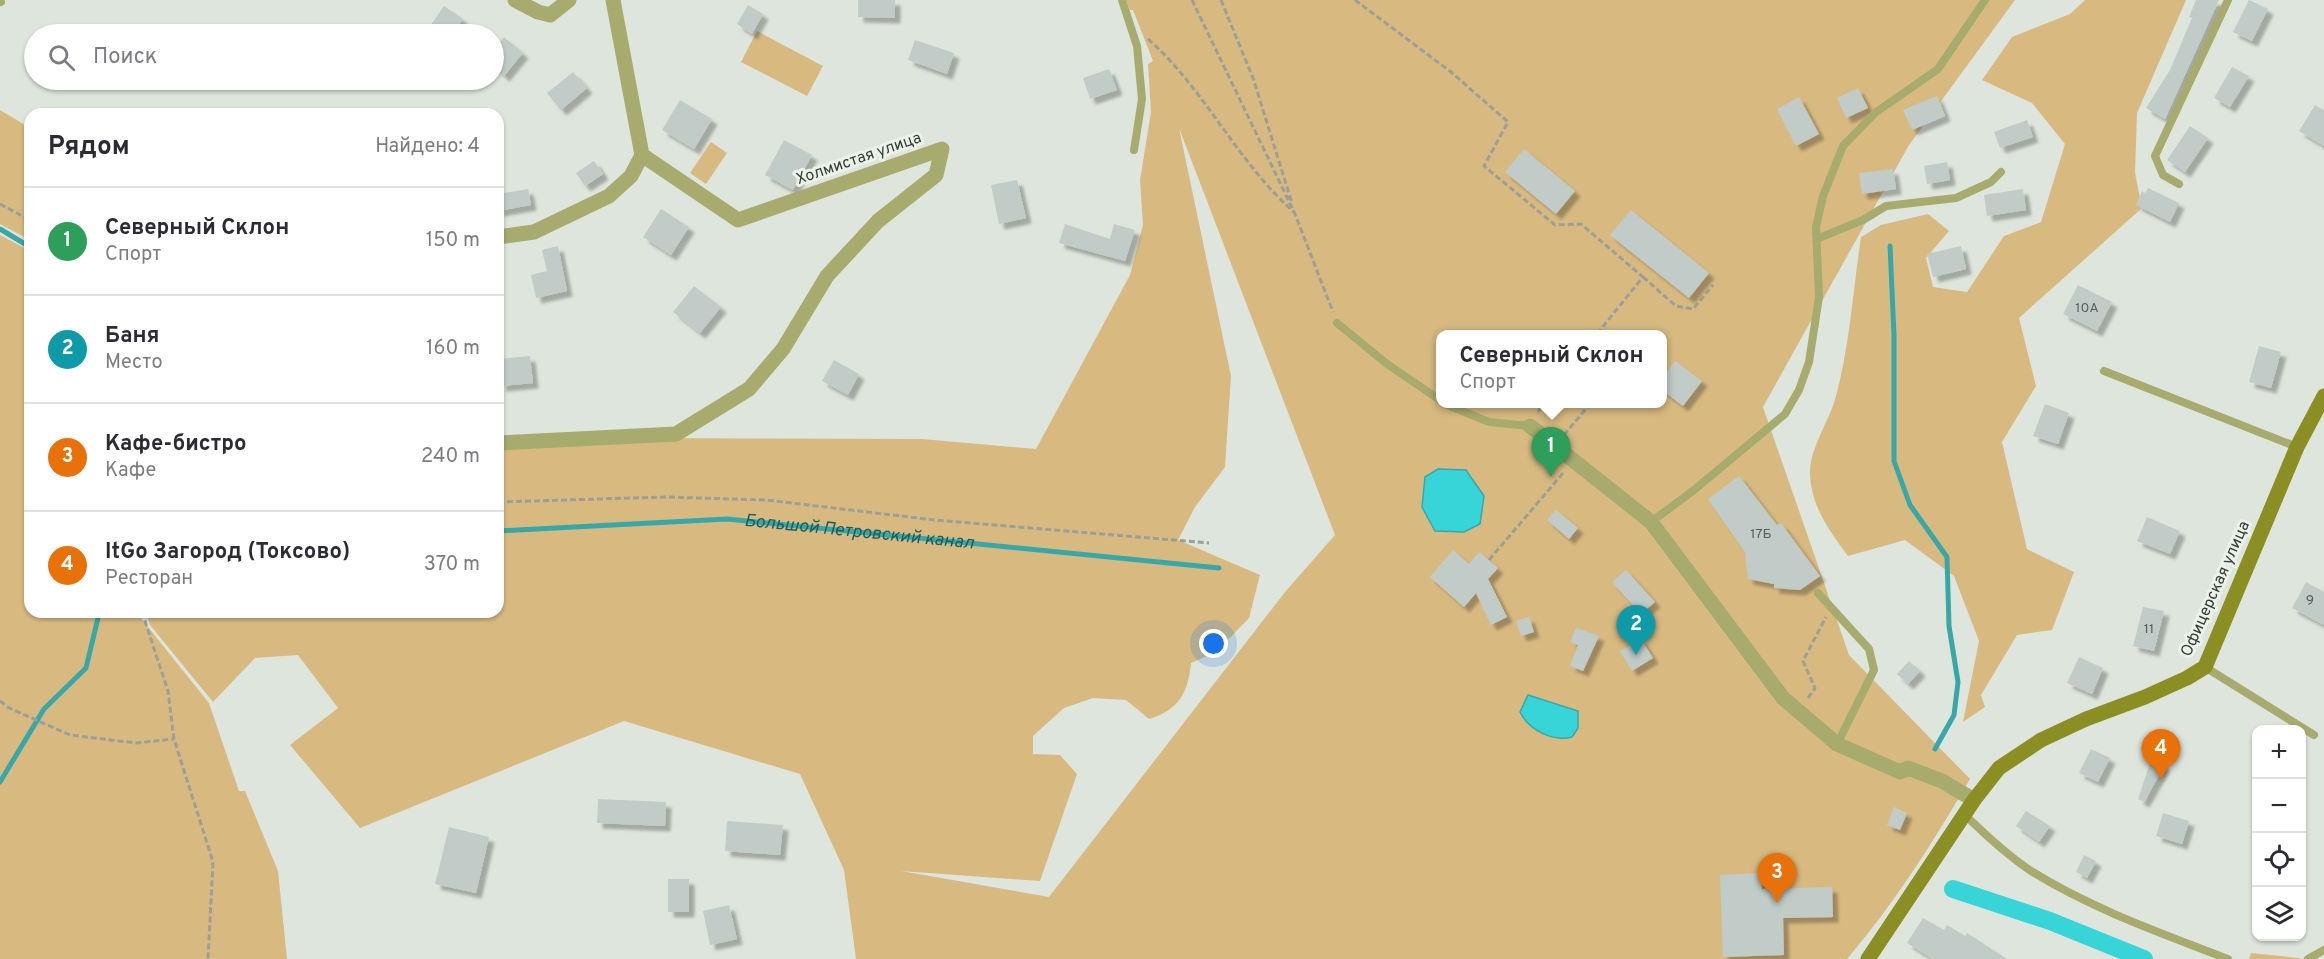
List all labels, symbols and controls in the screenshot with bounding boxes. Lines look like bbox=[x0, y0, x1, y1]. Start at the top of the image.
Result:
search box bbox=[24, 24, 504, 90]
icon: search bbox=[45, 41, 78, 74]
text: Поиск bbox=[93, 44, 157, 71]
street label: Холмистая улица bbox=[794, 128, 924, 190]
text: Рядом bbox=[48, 131, 130, 164]
text: Найдено: 4 bbox=[375, 134, 480, 160]
text: Северный Склон bbox=[105, 215, 289, 242]
text: 1 bbox=[64, 228, 72, 254]
text: 150 m bbox=[426, 228, 480, 254]
text: Спорт bbox=[105, 242, 161, 268]
house number: 10А bbox=[2075, 300, 2099, 317]
text: Баня bbox=[105, 323, 159, 350]
popup bbox=[1436, 330, 1667, 408]
text: 2 bbox=[61, 336, 74, 362]
text: 160 m bbox=[426, 336, 480, 362]
text: Северный Склон bbox=[1459, 343, 1644, 370]
text: Место bbox=[105, 350, 163, 376]
text: Спорт bbox=[1459, 370, 1516, 396]
pin: 1 bbox=[1532, 428, 1570, 477]
text: Кафе-бистро bbox=[105, 431, 247, 458]
text: 3 bbox=[62, 444, 74, 470]
text: 240 m bbox=[421, 444, 480, 470]
text: Кафе bbox=[105, 458, 156, 484]
water label: Большой Петровский канал bbox=[743, 509, 976, 555]
street label: Офицерская улица bbox=[2177, 518, 2255, 660]
house number: 17Б bbox=[1750, 526, 1772, 543]
text: ItGo Загород (Токсово) bbox=[105, 539, 350, 566]
text: 4 bbox=[61, 552, 74, 578]
text: 370 m bbox=[424, 552, 480, 578]
text: Ресторан bbox=[105, 566, 193, 592]
house number: 9 bbox=[2306, 592, 2314, 609]
pin: 2 bbox=[1616, 606, 1656, 655]
house number: 11 bbox=[2144, 621, 2154, 638]
your location bbox=[1199, 629, 1228, 658]
map controls bbox=[2252, 725, 2306, 941]
button: + bbox=[2252, 725, 2306, 779]
pin: 4 bbox=[2142, 730, 2180, 779]
button: − bbox=[2252, 779, 2306, 833]
button: locate bbox=[2252, 833, 2306, 887]
pin: 3 bbox=[1758, 854, 1796, 903]
button: layers bbox=[2252, 887, 2306, 941]

